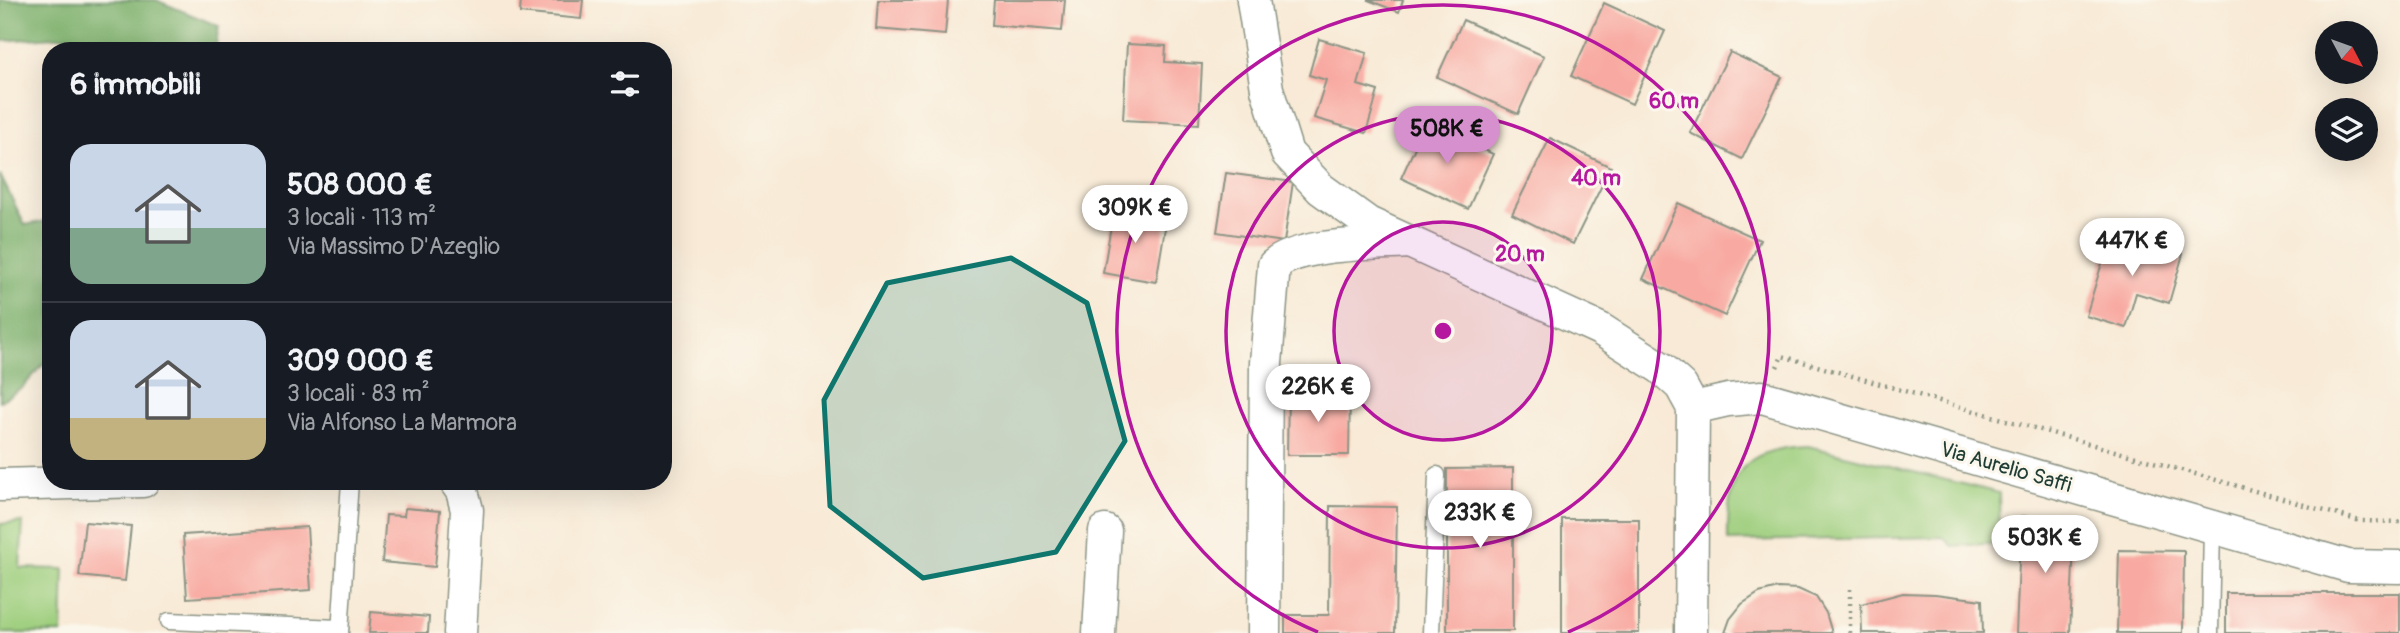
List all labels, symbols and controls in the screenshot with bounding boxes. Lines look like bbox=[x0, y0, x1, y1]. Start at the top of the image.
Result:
north arrow bbox=[2315, 21, 2378, 84]
map controls bbox=[2315, 21, 2378, 161]
icon: filters bbox=[606, 65, 644, 103]
text: 6 immobili bbox=[70, 66, 201, 103]
text: 60 m bbox=[1649, 88, 1699, 115]
button: layers bbox=[2315, 98, 2378, 161]
pin: 508K € bbox=[1390, 106, 1504, 166]
text: 508K € bbox=[1410, 114, 1484, 143]
text: 40 m bbox=[1571, 165, 1621, 192]
text: 508 000 € bbox=[287, 166, 433, 203]
icon: home bbox=[126, 172, 210, 256]
pin: 309K € bbox=[1078, 186, 1192, 245]
text: 309K € bbox=[1098, 193, 1172, 222]
text: 3 locali · 113 m² bbox=[287, 203, 436, 232]
pin: 447K € bbox=[2075, 218, 2189, 278]
text: 447K € bbox=[2096, 226, 2168, 255]
text: Via Massimo D'Azeglio bbox=[287, 232, 500, 261]
text: 20 m bbox=[1495, 241, 1545, 268]
centre of rings bbox=[1431, 319, 1455, 343]
text: 309 000 € bbox=[287, 342, 434, 379]
icon: home bbox=[126, 348, 210, 432]
pin: 226K € bbox=[1261, 364, 1375, 424]
text: 226K € bbox=[1281, 372, 1355, 401]
text: 3 locali · 83 m² bbox=[287, 379, 430, 408]
text: Via Alfonso La Marmora bbox=[287, 408, 517, 437]
street label: Via Aurelio Saffi bbox=[1937, 436, 2075, 499]
pin: 233K € bbox=[1423, 490, 1537, 550]
text: 233K € bbox=[1444, 498, 1516, 527]
pin: 503K € bbox=[1988, 516, 2102, 575]
text: 503K € bbox=[2007, 523, 2083, 552]

